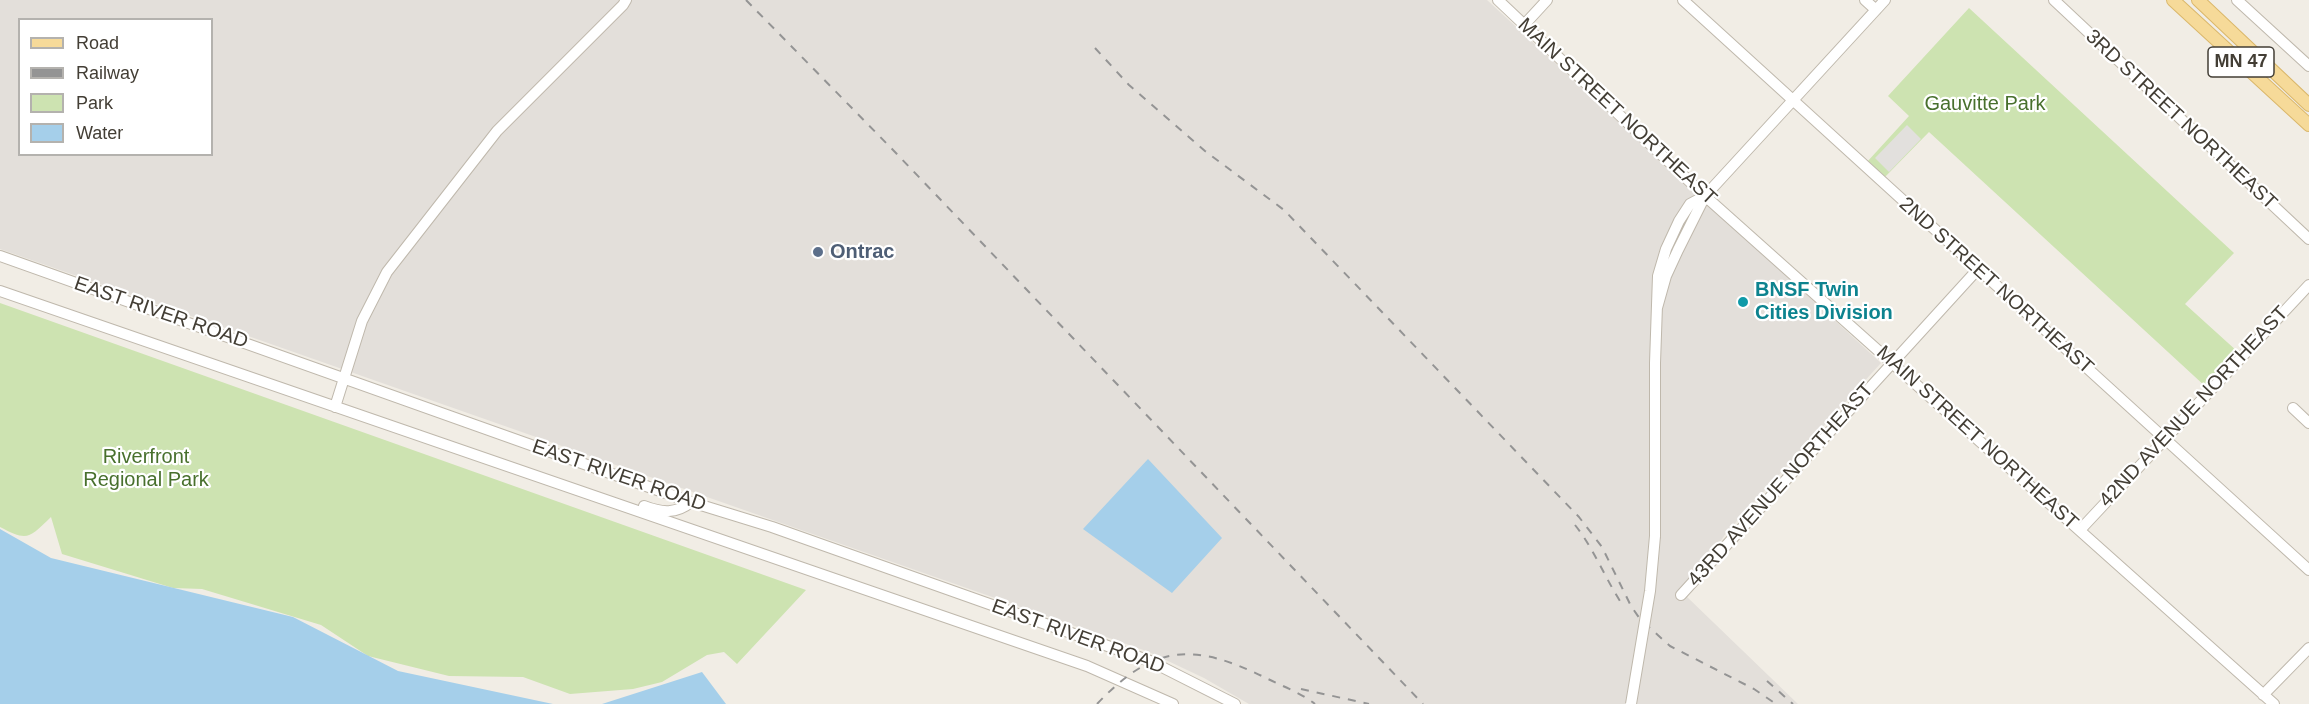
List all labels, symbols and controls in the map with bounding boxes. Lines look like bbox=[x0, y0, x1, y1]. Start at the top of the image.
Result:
street label: MAIN STREET NORTHEAST bbox=[1513, 14, 1721, 210]
legend bbox=[18, 18, 213, 156]
street label: 3RD STREET NORTHEAST bbox=[2080, 25, 2282, 215]
text: Road bbox=[76, 33, 119, 53]
road number: MN 47 bbox=[2208, 47, 2274, 77]
text: Railway bbox=[76, 63, 139, 83]
park label: Gauvitte Park bbox=[1924, 92, 2046, 116]
text: Park bbox=[76, 93, 113, 113]
text: Water bbox=[76, 123, 123, 143]
street label: 2ND STREET NORTHEAST bbox=[1894, 192, 2098, 380]
place label: Ontrac bbox=[830, 240, 894, 264]
marker: Ontrac bbox=[811, 245, 825, 259]
street label: EAST RIVER ROAD bbox=[71, 272, 251, 354]
place label: BNSF Twin Cities Division bbox=[1755, 278, 1893, 325]
marker: BNSF Twin Cities Division bbox=[1736, 295, 1750, 309]
street label: 42ND AVENUE NORTHEAST bbox=[2095, 302, 2293, 512]
street label: MAIN STREET NORTHEAST bbox=[1871, 341, 2083, 535]
street label: 43RD AVENUE NORTHEAST bbox=[1683, 378, 1879, 592]
street label: EAST RIVER ROAD bbox=[529, 435, 709, 517]
park label: Riverfront Regional Park bbox=[83, 445, 209, 492]
street label: EAST RIVER ROAD bbox=[988, 595, 1168, 679]

